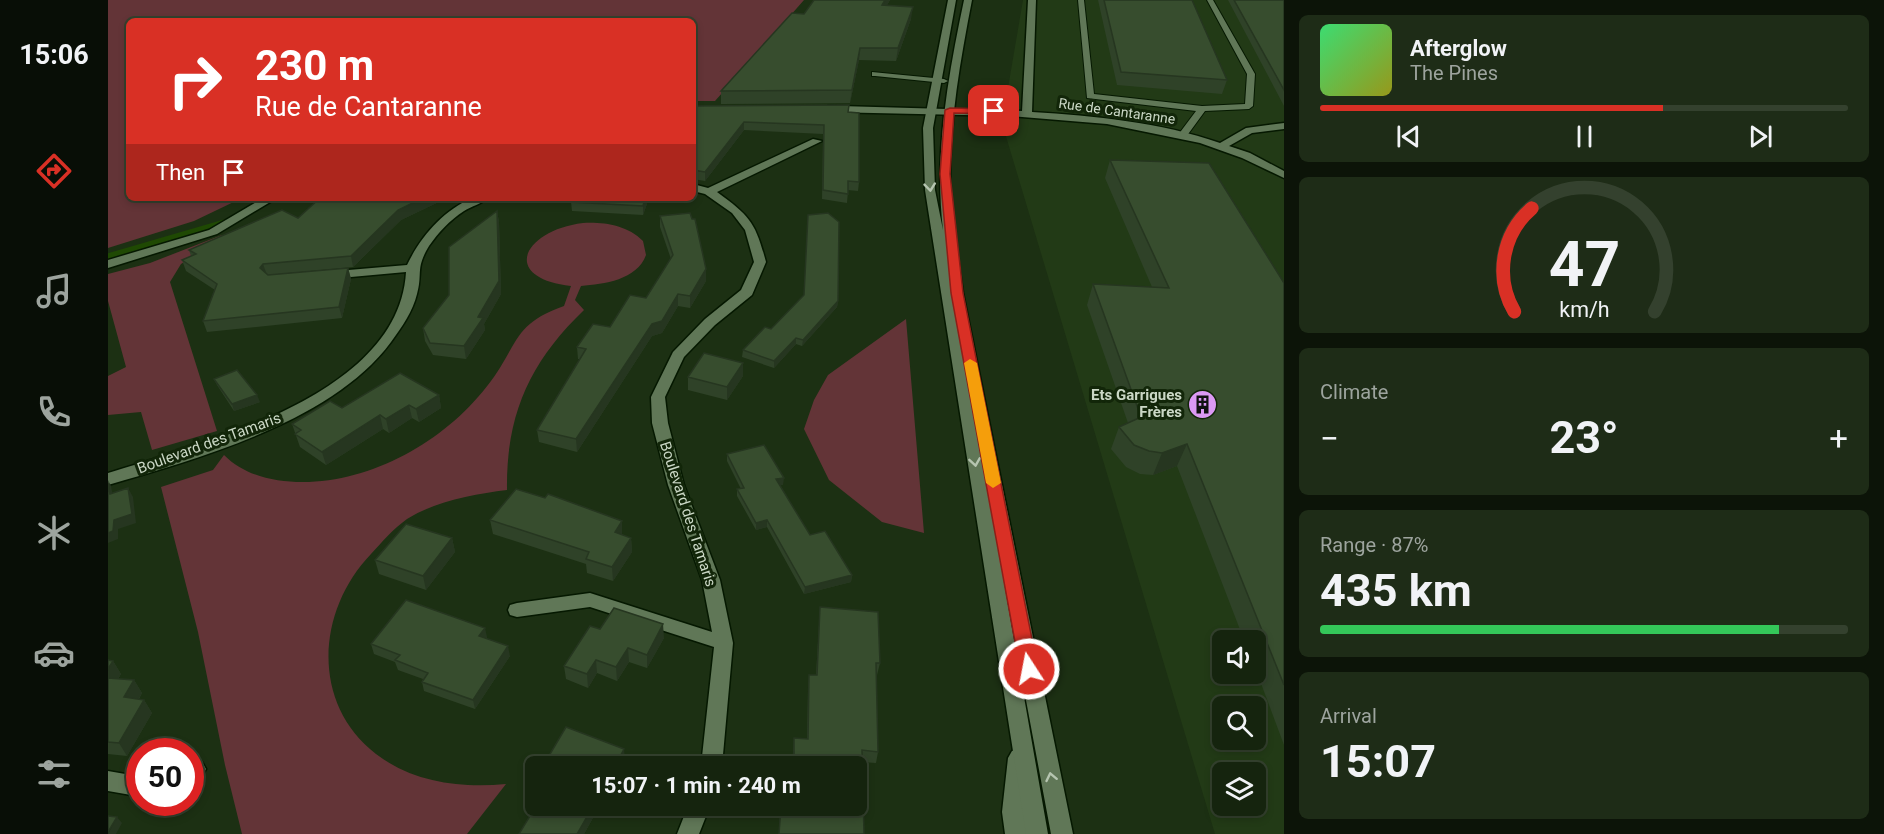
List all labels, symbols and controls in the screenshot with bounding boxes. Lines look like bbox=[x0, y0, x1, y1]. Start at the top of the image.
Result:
text: Afterglow bbox=[1410, 36, 1507, 61]
text: 15:06 bbox=[19, 39, 89, 71]
text: 230 m bbox=[255, 41, 374, 90]
icon: right bbox=[156, 42, 234, 120]
text: The Pines bbox=[1410, 61, 1498, 85]
pin bbox=[968, 85, 1019, 136]
text: Rue de Cantaranne bbox=[255, 91, 482, 123]
icon: arrive bbox=[977, 94, 1010, 127]
street label: Rue de Cantaranne bbox=[1058, 95, 1176, 127]
icon: previous bbox=[1392, 120, 1425, 153]
icon: pause bbox=[1568, 120, 1601, 153]
icon: next bbox=[1744, 120, 1777, 153]
icon: directions bbox=[33, 150, 75, 192]
icon: arrive bbox=[217, 156, 250, 189]
text: Then bbox=[156, 160, 205, 185]
one-way arrow bbox=[923, 182, 936, 191]
text: 47 bbox=[1548, 228, 1620, 301]
icon: music bbox=[33, 270, 75, 312]
text: km/h bbox=[1559, 297, 1609, 322]
text: Climate bbox=[1320, 380, 1388, 404]
place label: Ets Garrigues Frères bbox=[1091, 386, 1182, 421]
building icon: Ets Garrigues Frères bbox=[1187, 388, 1219, 420]
icon: phone bbox=[33, 391, 75, 433]
street label: Boulevard des Tamaris bbox=[135, 409, 283, 477]
text: 23° bbox=[1549, 411, 1619, 464]
text: − bbox=[1320, 419, 1339, 458]
text: + bbox=[1829, 419, 1848, 458]
street label: Boulevard des Tamaris bbox=[656, 439, 720, 589]
one-way arrow bbox=[969, 457, 981, 467]
icon: climate bbox=[33, 512, 75, 554]
text: Range · 87% bbox=[1320, 533, 1428, 557]
text: 435 km bbox=[1320, 564, 1472, 617]
map controls bbox=[1212, 630, 1266, 816]
button: sound bbox=[1212, 630, 1266, 684]
icon: car bbox=[33, 632, 75, 674]
position arrow bbox=[997, 637, 1061, 701]
button: search bbox=[1212, 696, 1266, 750]
text: Arrival bbox=[1320, 704, 1377, 728]
text: 15:07 bbox=[1320, 735, 1436, 788]
speed limit sign: 50 bbox=[126, 738, 204, 816]
icon: filters bbox=[33, 753, 75, 795]
button: layers bbox=[1212, 762, 1266, 816]
one-way arrow bbox=[1045, 772, 1058, 782]
text: 15:07 · 1 min · 240 m bbox=[591, 773, 801, 798]

